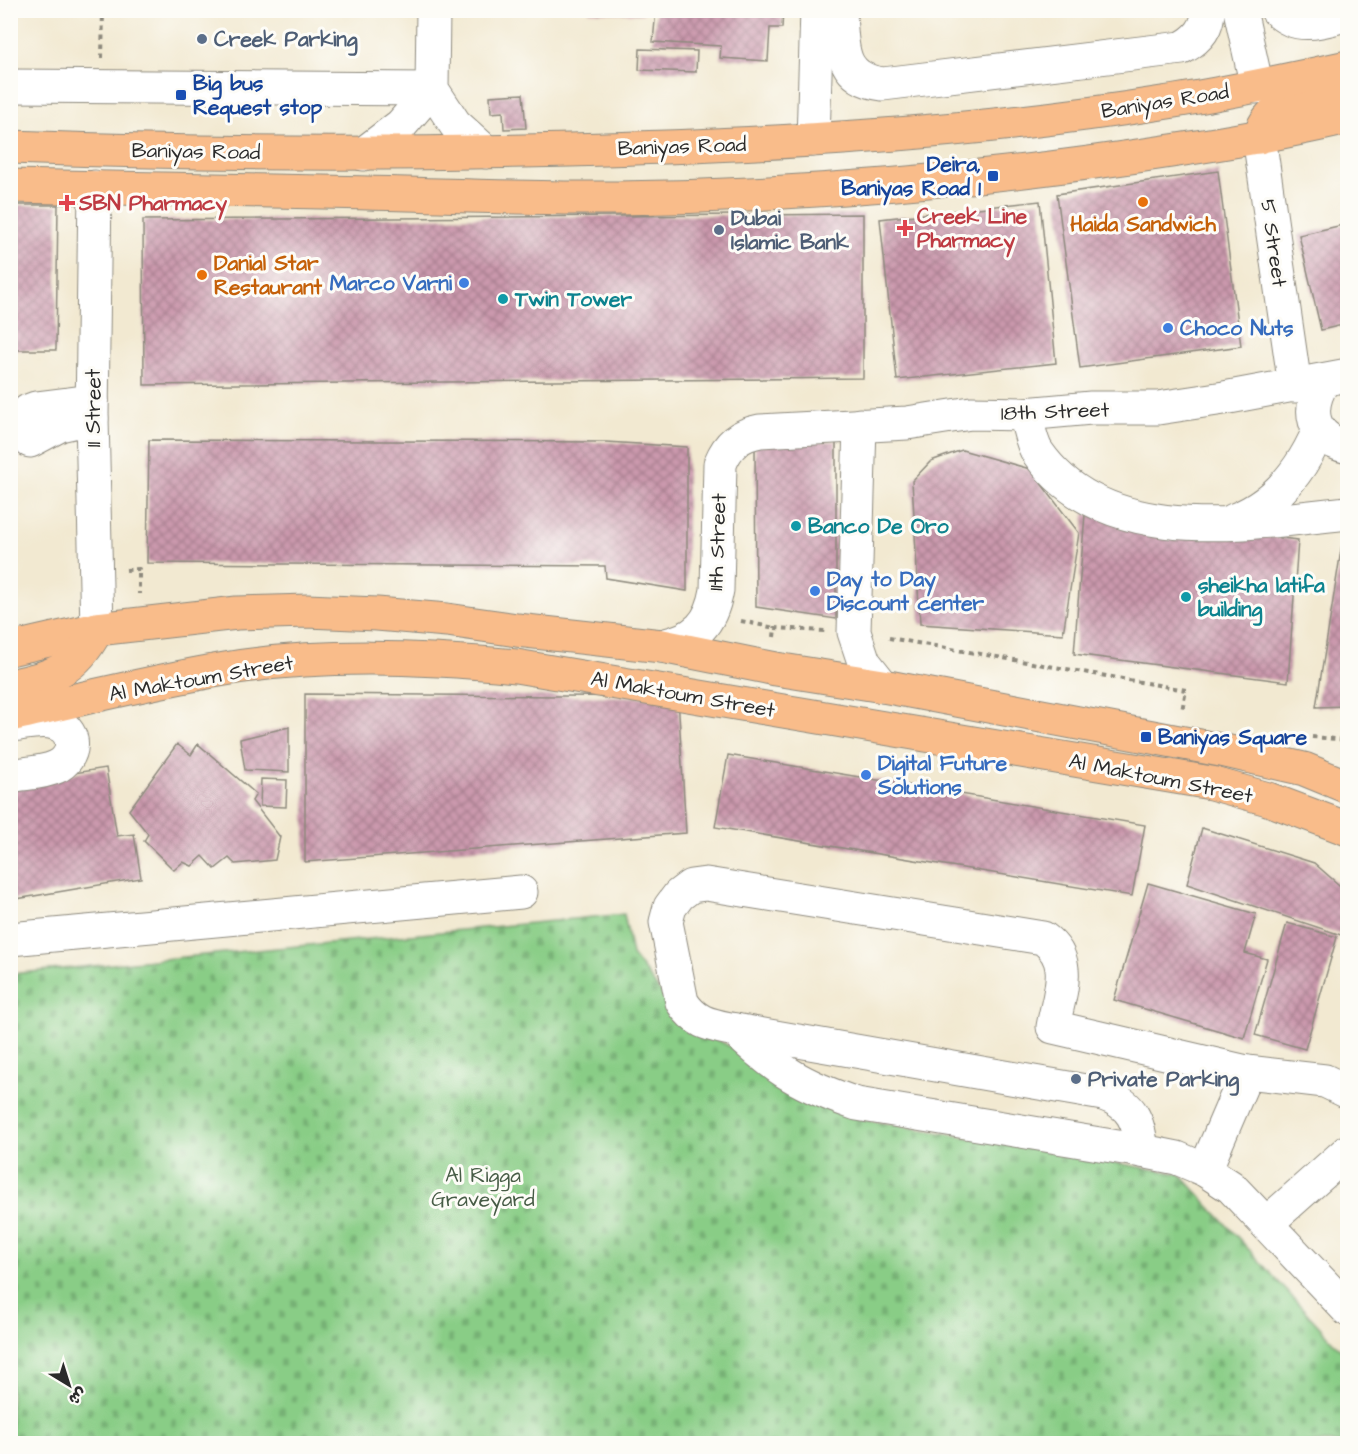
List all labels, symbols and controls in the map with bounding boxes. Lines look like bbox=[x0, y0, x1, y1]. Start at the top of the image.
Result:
place label: Creek Parking bbox=[214, 25, 358, 56]
marker: Creek Parking bbox=[195, 32, 209, 46]
place label: Big bus Request stop bbox=[193, 69, 322, 123]
street label: Baniyas Road bbox=[1099, 77, 1231, 128]
marker: Big bus Request stop bbox=[174, 88, 188, 102]
street label: Baniyas Road bbox=[617, 130, 747, 165]
street label: Baniyas Road bbox=[131, 136, 261, 169]
place label: Deira, Baniyas Road 1 bbox=[841, 150, 981, 206]
marker: Deira, Baniyas Road 1 bbox=[986, 169, 1000, 183]
place label: SBN Pharmacy bbox=[78, 189, 227, 221]
marker: Haida Sandwich bbox=[1136, 195, 1150, 209]
marker: SBN Pharmacy bbox=[60, 196, 74, 210]
street label: 5 Street bbox=[1253, 197, 1294, 289]
place label: Creek Line Pharmacy bbox=[917, 202, 1028, 258]
place label: Dubai Islamic Bank bbox=[731, 204, 849, 257]
place label: Haida Sandwich bbox=[1070, 210, 1216, 239]
marker: Creek Line Pharmacy bbox=[898, 221, 912, 235]
marker: Dubai Islamic Bank bbox=[712, 223, 726, 237]
place label: Danial Star Restaurant bbox=[214, 249, 322, 302]
marker: Danial Star Restaurant bbox=[195, 268, 209, 282]
place label: Marco Varni bbox=[330, 269, 453, 298]
marker: Marco Varni bbox=[457, 276, 471, 290]
place label: Twin Tower bbox=[514, 285, 632, 314]
marker: Twin Tower bbox=[496, 292, 510, 306]
place label: Choco Nuts bbox=[1180, 314, 1294, 343]
marker: Choco Nuts bbox=[1161, 321, 1175, 335]
street label: 11 Street bbox=[79, 368, 108, 447]
street label: 18th Street bbox=[1000, 395, 1110, 428]
street label: 11th Street bbox=[701, 492, 734, 591]
place label: Banco De Oro bbox=[808, 512, 949, 541]
marker: Banco De Oro bbox=[789, 519, 803, 533]
place label: Day to Day Discount center bbox=[827, 565, 985, 618]
place label: sheikha latifa building bbox=[1198, 571, 1325, 626]
marker: Day to Day Discount center bbox=[808, 584, 822, 598]
marker: sheikha latifa building bbox=[1179, 590, 1193, 604]
street label: Al Maktoum Street bbox=[107, 648, 296, 709]
street label: Al Maktoum Street bbox=[589, 664, 778, 725]
place label: Baniyas Square bbox=[1158, 723, 1308, 755]
marker: Baniyas Square bbox=[1139, 730, 1153, 744]
street label: Al Maktoum Street bbox=[1067, 746, 1256, 811]
place label: Digital Future Solutions bbox=[877, 749, 1008, 802]
marker: Digital Future Solutions bbox=[859, 768, 873, 782]
place label: Private Parking bbox=[1088, 1065, 1239, 1096]
marker: Private Parking bbox=[1069, 1072, 1083, 1086]
park label: Al Rigga Graveyard bbox=[431, 1161, 535, 1216]
north arrow bbox=[39, 1355, 99, 1415]
text: ش bbox=[64, 1382, 91, 1410]

